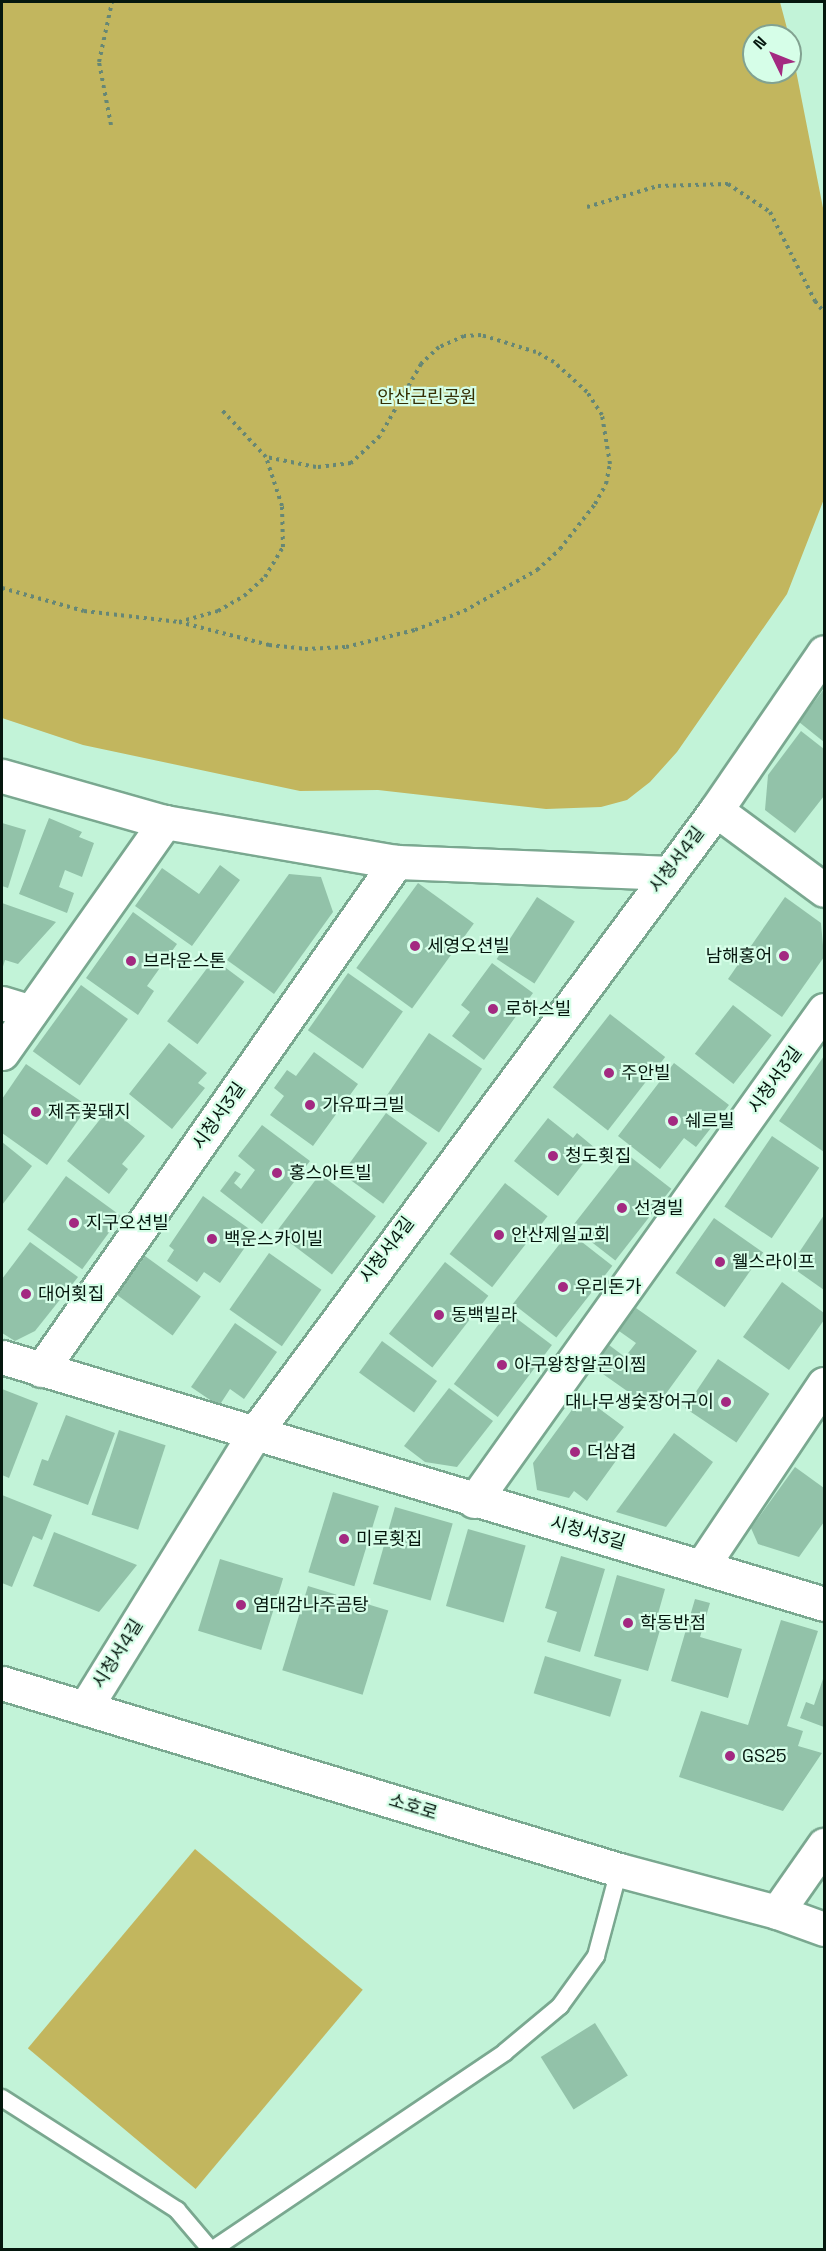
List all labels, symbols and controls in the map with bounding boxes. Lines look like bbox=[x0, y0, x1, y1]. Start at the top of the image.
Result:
north arrow bbox=[742, 24, 802, 84]
text: N bbox=[749, 32, 771, 54]
park label: 안산근린공원 bbox=[377, 386, 477, 408]
street label: 시청서4길 bbox=[645, 823, 709, 897]
place label: 세영오션빌 bbox=[427, 935, 510, 957]
marker: 세영오션빌 bbox=[408, 939, 422, 953]
place label: 남해홍어 bbox=[706, 945, 772, 967]
marker: 남해홍어 bbox=[777, 949, 791, 963]
place label: 브라운스톤 bbox=[143, 950, 226, 972]
marker: 브라운스톤 bbox=[124, 954, 138, 968]
place label: 로하스빌 bbox=[505, 998, 571, 1020]
marker: 로하스빌 bbox=[486, 1002, 500, 1016]
street label: 시청서3길 bbox=[744, 1042, 806, 1118]
place label: 주안빌 bbox=[621, 1062, 671, 1084]
marker: 주안빌 bbox=[602, 1066, 616, 1080]
street label: 시청서3길 bbox=[188, 1078, 250, 1154]
place label: 가유파크빌 bbox=[322, 1094, 405, 1116]
marker: 가유파크빌 bbox=[303, 1098, 317, 1112]
place label: 제주꽃돼지 bbox=[48, 1101, 131, 1123]
marker: 제주꽃돼지 bbox=[29, 1105, 43, 1119]
place label: 쉐르빌 bbox=[685, 1110, 735, 1132]
marker: 쉐르빌 bbox=[666, 1114, 680, 1128]
place label: 청도횟집 bbox=[565, 1145, 631, 1167]
marker: 청도횟집 bbox=[546, 1149, 560, 1163]
place label: 홍스아트빌 bbox=[289, 1162, 372, 1184]
marker: 홍스아트빌 bbox=[270, 1166, 284, 1180]
place label: 선경빌 bbox=[634, 1197, 684, 1219]
marker: 선경빌 bbox=[615, 1201, 629, 1215]
place label: 지구오션빌 bbox=[86, 1212, 169, 1234]
street label: 시청서4길 bbox=[355, 1213, 419, 1287]
marker: 지구오션빌 bbox=[67, 1216, 81, 1230]
place label: 안산제일교회 bbox=[511, 1224, 610, 1246]
place label: 백운스카이빌 bbox=[224, 1228, 323, 1250]
marker: 안산제일교회 bbox=[492, 1228, 506, 1242]
marker: 백운스카이빌 bbox=[205, 1232, 219, 1246]
place label: 웰스라이프 bbox=[732, 1251, 815, 1273]
marker: 웰스라이프 bbox=[713, 1255, 727, 1269]
place label: 우리돈가 bbox=[575, 1276, 641, 1298]
marker: 우리돈가 bbox=[556, 1280, 570, 1294]
place label: 대어횟집 bbox=[38, 1283, 104, 1305]
marker: 대어횟집 bbox=[19, 1287, 33, 1301]
place label: 동백빌라 bbox=[451, 1304, 517, 1326]
marker: 동백빌라 bbox=[432, 1308, 446, 1322]
place label: 아구왕창알곤이찜 bbox=[514, 1354, 646, 1376]
marker: 아구왕창알곤이찜 bbox=[495, 1358, 509, 1372]
place label: 대나무생숯장어구이 bbox=[565, 1391, 714, 1413]
marker: 대나무생숯장어구이 bbox=[719, 1395, 733, 1409]
place label: 더삼겹 bbox=[587, 1441, 637, 1463]
marker: 더삼겹 bbox=[568, 1445, 582, 1459]
street label: 시청서3길 bbox=[548, 1512, 628, 1554]
place label: 미로횟집 bbox=[356, 1528, 422, 1550]
marker: 미로횟집 bbox=[337, 1532, 351, 1546]
place label: 염대감나주곰탕 bbox=[253, 1594, 369, 1616]
marker: 염대감나주곰탕 bbox=[234, 1598, 248, 1612]
place label: 학동반점 bbox=[640, 1612, 706, 1634]
street label: 시청서4길 bbox=[88, 1615, 148, 1693]
marker: 학동반점 bbox=[621, 1616, 635, 1630]
place label: GS25 bbox=[742, 1745, 787, 1767]
marker: GS25 bbox=[723, 1749, 737, 1763]
street label: 소호로 bbox=[386, 1789, 440, 1825]

